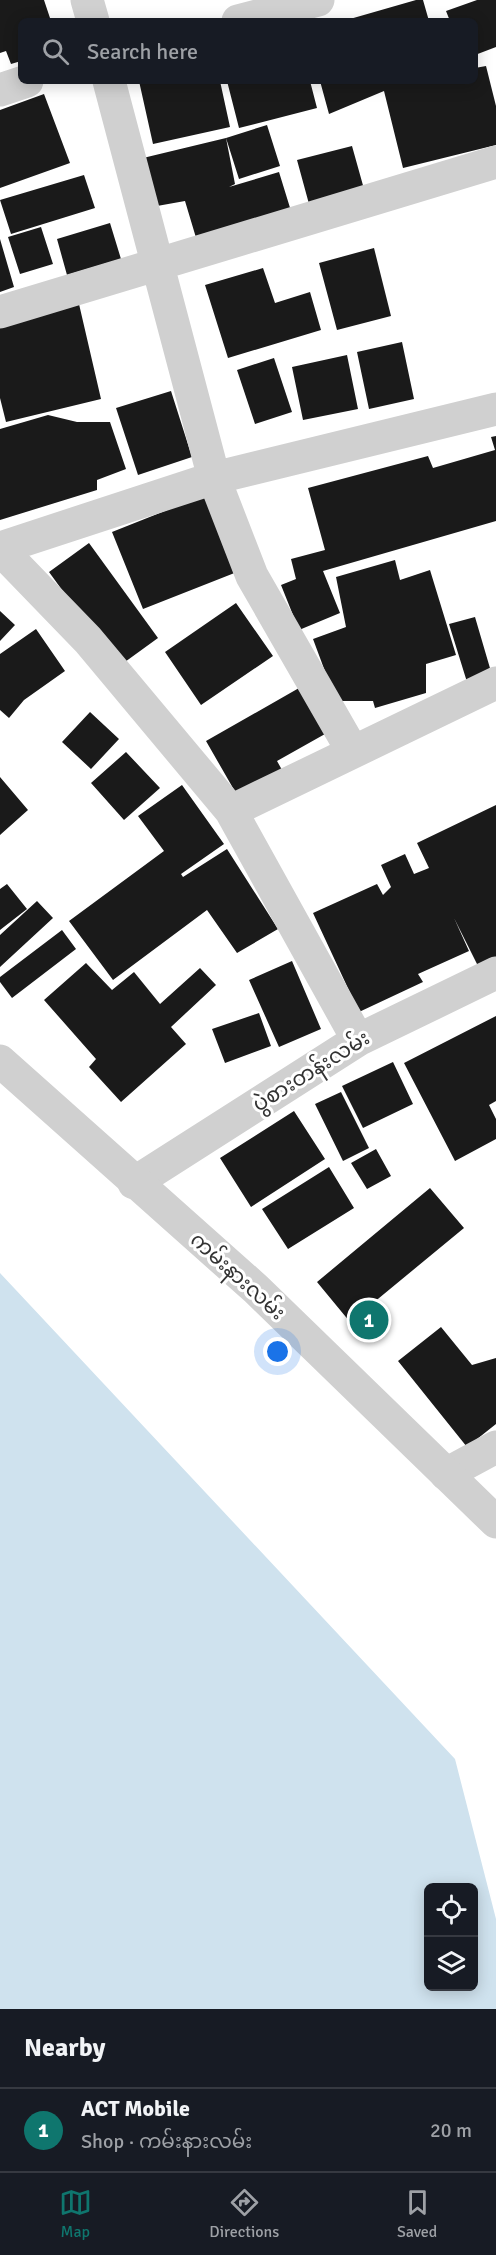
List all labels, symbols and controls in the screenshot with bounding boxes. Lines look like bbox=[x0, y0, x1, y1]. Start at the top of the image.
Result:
search box bbox=[18, 18, 478, 84]
icon: search bbox=[39, 35, 72, 68]
text: Search here bbox=[87, 38, 198, 65]
street label: ပွဲစားတန်းလမ်း bbox=[246, 1022, 376, 1121]
street label: ကမ်းနားလမ်း bbox=[182, 1224, 293, 1328]
pin: 1 bbox=[350, 1298, 388, 1342]
your location bbox=[263, 1337, 292, 1366]
map controls bbox=[424, 1883, 478, 1991]
button: locate bbox=[424, 1883, 478, 1937]
button: layers bbox=[424, 1937, 478, 1991]
text: Nearby bbox=[24, 2032, 105, 2064]
text: ACT Mobile bbox=[81, 2095, 190, 2122]
text: 1 bbox=[38, 2118, 49, 2143]
text: 20 m bbox=[430, 2118, 472, 2143]
text: Shop · ကမ်းနားလမ်း bbox=[81, 2129, 252, 2154]
tab: Map bbox=[59, 2186, 92, 2242]
tab: Directions bbox=[209, 2186, 279, 2242]
tab: Saved bbox=[397, 2186, 437, 2242]

